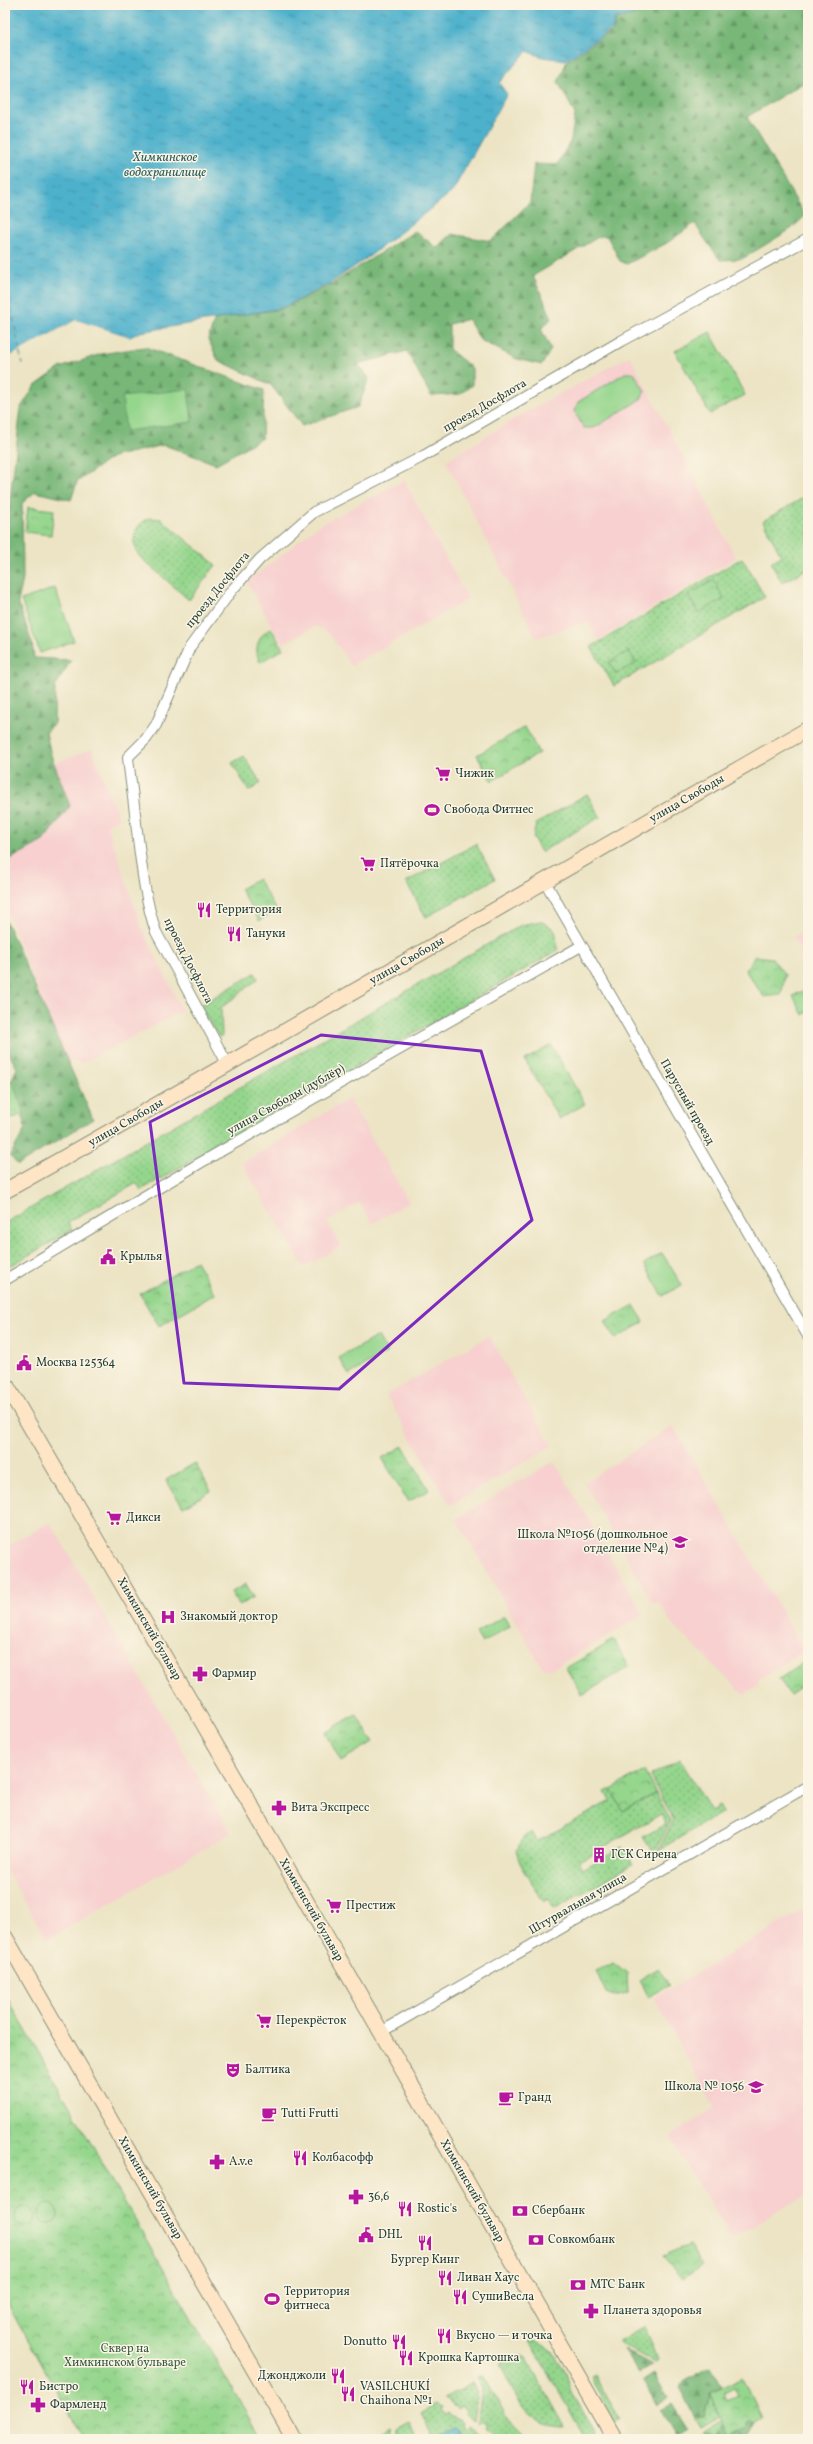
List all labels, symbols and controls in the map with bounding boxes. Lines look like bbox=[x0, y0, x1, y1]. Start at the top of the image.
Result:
water label: Химкинское водохранилище bbox=[124, 149, 206, 182]
street label: проезд Досфлота bbox=[440, 376, 530, 436]
street label: проезд Досфлота bbox=[182, 548, 254, 632]
supermarket icon: Чижик bbox=[434, 765, 452, 783]
place label: Чижик bbox=[455, 766, 495, 782]
street label: улица Свободы bbox=[647, 771, 728, 827]
sports icon: Свобода Фитнес bbox=[423, 801, 441, 819]
place label: Свобода Фитнес bbox=[444, 802, 534, 818]
supermarket icon: Пятёрочка bbox=[359, 855, 377, 873]
place label: Пятёрочка bbox=[380, 856, 439, 872]
restaurant icon: Территория bbox=[195, 901, 213, 919]
place label: Территория bbox=[216, 902, 282, 918]
street label: проезд Досфлота bbox=[160, 915, 216, 1007]
restaurant icon: Тануки bbox=[225, 925, 243, 943]
place label: Тануки bbox=[246, 926, 286, 942]
street label: улица Свободы bbox=[367, 933, 448, 989]
street label: Парусный проезд bbox=[656, 1056, 718, 1148]
street label: улица Свободы (дублёр) bbox=[224, 1061, 348, 1139]
street label: улица Свободы bbox=[86, 1095, 167, 1151]
public building icon: Крылья bbox=[99, 1248, 117, 1266]
place label: Крылья bbox=[120, 1249, 162, 1265]
public building icon: Москва 125364 bbox=[15, 1354, 33, 1372]
place label: Москва 125364 bbox=[36, 1355, 115, 1371]
supermarket icon: Дикси bbox=[105, 1509, 123, 1527]
place label: Дикси bbox=[126, 1510, 161, 1526]
place label: Школа №1056 (дошкольное отделение №4) bbox=[517, 1527, 669, 1557]
school or university icon: Школа №1056 (дошкольное отделение №4) bbox=[671, 1533, 689, 1551]
street label: Химкинский бульвар bbox=[113, 1574, 185, 1684]
hospital icon: Знакомый доктор bbox=[159, 1608, 177, 1626]
place label: Знакомый доктор bbox=[180, 1609, 278, 1625]
pharmacy icon: Фармир bbox=[191, 1665, 209, 1683]
place label: Фармир bbox=[212, 1666, 257, 1682]
pharmacy icon: Вита Экспресс bbox=[270, 1799, 288, 1817]
place label: Вита Экспресс bbox=[291, 1800, 369, 1816]
building icon: ГСК Сирена bbox=[590, 1846, 608, 1864]
place label: ГСК Сирена bbox=[611, 1847, 677, 1863]
street label: Химкинский бульвар bbox=[275, 1855, 347, 1965]
street label: Штурвальная улица bbox=[526, 1869, 630, 1939]
supermarket icon: Престиж bbox=[325, 1897, 343, 1915]
place label: Престиж bbox=[346, 1898, 396, 1914]
supermarket icon: Перекрёсток bbox=[255, 2012, 273, 2030]
place label: Перекрёсток bbox=[276, 2013, 347, 2029]
theatre icon: Балтика bbox=[224, 2061, 242, 2079]
place label: Балтика bbox=[245, 2062, 291, 2078]
school or university icon: Школа № 1056 bbox=[747, 2078, 765, 2096]
place label: Школа № 1056 bbox=[664, 2079, 744, 2095]
cafe icon: Гранд bbox=[497, 2089, 515, 2107]
place label: Гранд bbox=[518, 2090, 551, 2106]
cafe icon: Tutti Frutti bbox=[260, 2105, 278, 2123]
place label: Tutti Frutti bbox=[281, 2106, 339, 2122]
street label: Химкинский бульвар bbox=[114, 2133, 186, 2243]
street label: Химкинский бульвар bbox=[436, 2136, 508, 2246]
restaurant icon: Колбасофф bbox=[291, 2149, 309, 2167]
place label: Колбасофф bbox=[312, 2150, 373, 2166]
pharmacy icon: A.v.e bbox=[208, 2153, 226, 2171]
place label: A.v.e bbox=[229, 2154, 253, 2170]
pharmacy icon: 36,6 bbox=[347, 2188, 365, 2206]
place label: 36,6 bbox=[368, 2189, 389, 2205]
restaurant icon: Rostic's bbox=[396, 2200, 414, 2218]
place label: Rostic's bbox=[417, 2201, 457, 2217]
bank icon: Сбербанк bbox=[511, 2202, 529, 2220]
place label: Сбербанк bbox=[532, 2203, 585, 2219]
public building icon: DHL bbox=[357, 2226, 375, 2244]
place label: DHL bbox=[378, 2227, 403, 2243]
bank icon: Совкомбанк bbox=[527, 2231, 545, 2249]
place label: Совкомбанк bbox=[548, 2232, 616, 2248]
restaurant icon: Бургер Кинг bbox=[416, 2234, 434, 2252]
place label: Бургер Кинг bbox=[391, 2252, 460, 2268]
restaurant icon: Ливан Хаус bbox=[436, 2269, 454, 2287]
place label: Ливан Хаус bbox=[457, 2270, 519, 2286]
bank icon: МТС Банк bbox=[569, 2276, 587, 2294]
place label: МТС Банк bbox=[590, 2277, 646, 2293]
place label: Территория фитнеса bbox=[284, 2284, 350, 2314]
restaurant icon: СушиВесла bbox=[451, 2288, 469, 2306]
place label: СушиВесла bbox=[472, 2289, 534, 2305]
sports icon: Территория фитнеса bbox=[263, 2290, 281, 2308]
pharmacy icon: Планета здоровья bbox=[582, 2302, 600, 2320]
place label: Планета здоровья bbox=[603, 2303, 702, 2319]
restaurant icon: Вкусно — и точка bbox=[435, 2327, 453, 2345]
place label: Вкусно — и точка bbox=[456, 2328, 552, 2344]
restaurant icon: Donutto bbox=[390, 2333, 408, 2351]
place label: Donutto bbox=[343, 2334, 387, 2350]
park label: Сквер на Химкинском бульваре bbox=[64, 2341, 186, 2371]
restaurant icon: Крошка Картошка bbox=[397, 2349, 415, 2367]
place label: Крошка Картошка bbox=[418, 2350, 519, 2366]
restaurant icon: Джонджоли bbox=[329, 2367, 347, 2385]
place label: Джонджоли bbox=[258, 2368, 326, 2384]
restaurant icon: Бистро bbox=[18, 2378, 36, 2396]
place label: VASILCHUKÍ Chaihona №1 bbox=[360, 2378, 432, 2409]
place label: Бистро bbox=[39, 2379, 78, 2395]
restaurant icon: VASILCHUKÍ Chaihona №1 bbox=[339, 2385, 357, 2403]
pharmacy icon: Фармленд bbox=[29, 2396, 47, 2414]
place label: Фармленд bbox=[50, 2397, 107, 2413]

